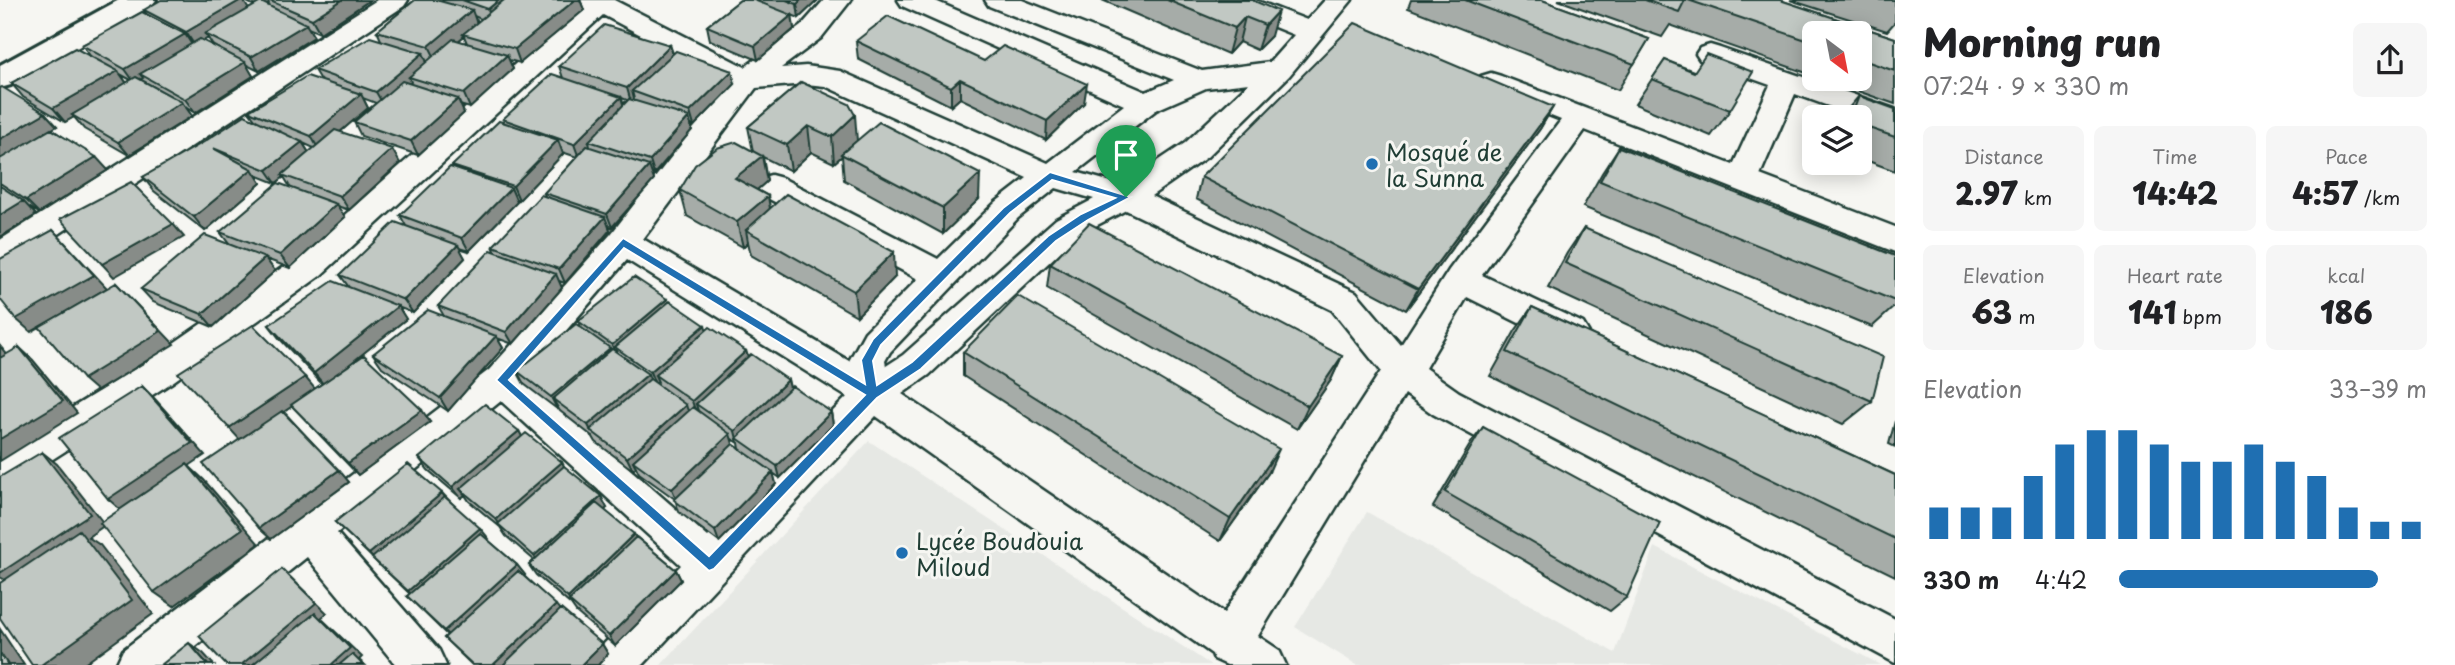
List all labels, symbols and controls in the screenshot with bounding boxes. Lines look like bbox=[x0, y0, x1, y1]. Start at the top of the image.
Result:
text: Morning run bbox=[1923, 13, 2161, 70]
north arrow bbox=[1802, 21, 1872, 91]
map controls bbox=[1802, 21, 1872, 175]
button: share bbox=[2353, 23, 2427, 97]
text: 07:24 · 9 × 330 m bbox=[1923, 68, 2129, 103]
button: layers bbox=[1802, 105, 1872, 175]
pin bbox=[1096, 125, 1156, 197]
place label: Mosqué de la Sunna bbox=[1386, 134, 1502, 195]
icon: arrive bbox=[1107, 136, 1145, 174]
text: Distance bbox=[1964, 142, 2044, 170]
text: Time bbox=[2153, 142, 2197, 170]
text: Pace bbox=[2325, 142, 2368, 170]
marker: Mosqué de la Sunna bbox=[1364, 156, 1380, 172]
text: 2.97 bbox=[1955, 170, 2018, 215]
text: 14:42 bbox=[2132, 170, 2218, 215]
text: 4:57 bbox=[2292, 170, 2358, 215]
text: km bbox=[2018, 183, 2052, 211]
text: /km bbox=[2358, 183, 2400, 211]
text: Elevation bbox=[1963, 261, 2045, 289]
text: Heart rate bbox=[2127, 261, 2223, 289]
text: kcal bbox=[2327, 261, 2365, 289]
text: 63 bbox=[1972, 289, 2012, 334]
text: 141 bbox=[2128, 289, 2176, 334]
text: 186 bbox=[2320, 289, 2373, 334]
text: m bbox=[2012, 302, 2036, 330]
text: bpm bbox=[2176, 302, 2222, 330]
text: Elevation bbox=[1923, 371, 2022, 406]
text: 33–39 m bbox=[2329, 371, 2427, 406]
place label: Lycée Boudouia Miloud bbox=[916, 523, 1083, 584]
marker: Lycée Boudouia Miloud bbox=[894, 545, 910, 561]
text: 330 m bbox=[1923, 562, 1999, 597]
text: 4:42 bbox=[2035, 562, 2087, 597]

